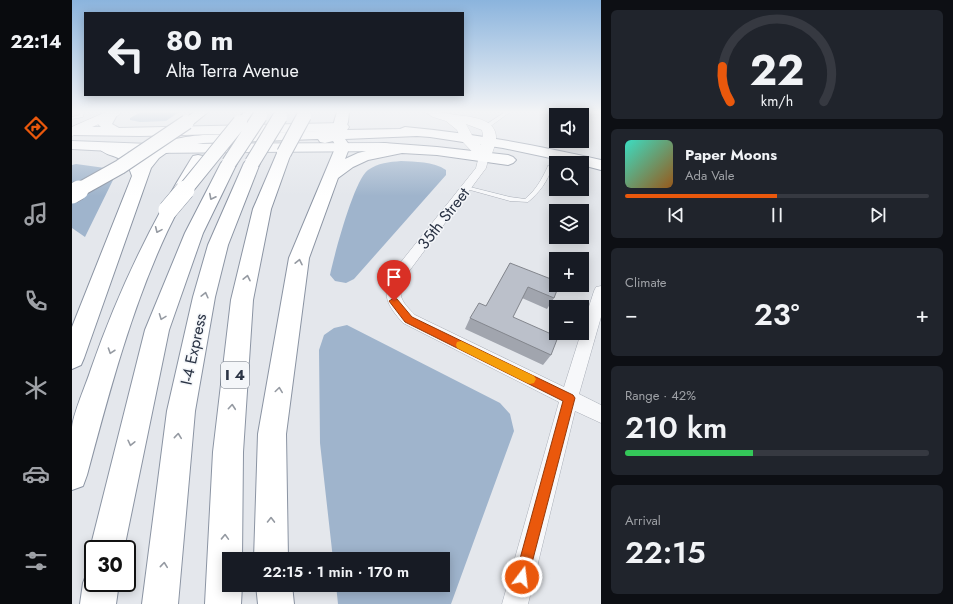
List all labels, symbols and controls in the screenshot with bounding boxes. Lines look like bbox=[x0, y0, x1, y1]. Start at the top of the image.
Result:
text: 80 m bbox=[166, 20, 233, 61]
icon: left bbox=[100, 28, 152, 80]
text: 22:14 bbox=[10, 29, 62, 55]
text: 22 bbox=[750, 40, 804, 101]
text: Alta Terra Avenue bbox=[166, 58, 299, 84]
text: km/h bbox=[761, 91, 793, 111]
map controls bbox=[549, 108, 589, 340]
button: sound bbox=[549, 108, 589, 148]
icon: directions bbox=[22, 114, 50, 142]
text: Paper Moons bbox=[685, 144, 777, 166]
button: search bbox=[549, 156, 589, 196]
text: Ada Vale bbox=[685, 166, 734, 185]
street label: 35th Street bbox=[412, 182, 475, 254]
one-way arrow bbox=[209, 193, 216, 201]
icon: music bbox=[22, 200, 50, 228]
button: layers bbox=[549, 204, 589, 244]
icon: previous bbox=[665, 204, 687, 226]
icon: pause bbox=[766, 204, 788, 226]
icon: next bbox=[867, 204, 889, 226]
one-way arrow bbox=[155, 225, 163, 233]
button: + bbox=[549, 252, 589, 292]
one-way arrow bbox=[294, 259, 302, 265]
pin bbox=[377, 260, 411, 301]
icon: arrive bbox=[383, 266, 405, 288]
text: Climate bbox=[625, 273, 666, 292]
one-way arrow bbox=[242, 275, 250, 281]
icon: phone bbox=[22, 287, 50, 315]
one-way arrow bbox=[200, 291, 209, 298]
text: 23° bbox=[754, 293, 799, 336]
text: − bbox=[625, 298, 638, 330]
text: + bbox=[915, 298, 929, 330]
button: − bbox=[549, 300, 589, 340]
street label: I-4 Express bbox=[175, 311, 212, 387]
one-way arrow bbox=[158, 314, 166, 321]
one-way arrow bbox=[107, 347, 115, 354]
road number: I 4 bbox=[221, 362, 249, 388]
icon: climate bbox=[22, 374, 50, 402]
text: Range · 42% bbox=[625, 386, 696, 405]
one-way arrow bbox=[274, 387, 283, 394]
one-way arrow bbox=[227, 404, 236, 410]
text: 210 km bbox=[625, 406, 727, 449]
one-way arrow bbox=[173, 433, 182, 439]
one-way arrow bbox=[127, 440, 135, 447]
icon: car bbox=[22, 460, 50, 488]
text: Arrival bbox=[625, 511, 661, 530]
one-way arrow bbox=[267, 517, 275, 523]
text: 22:15 bbox=[625, 531, 706, 574]
one-way arrow bbox=[221, 534, 229, 540]
speed limit sign: 30 bbox=[84, 540, 136, 592]
icon: filters bbox=[22, 547, 50, 575]
position arrow bbox=[501, 556, 543, 598]
text: 22:15 · 1 min · 170 m bbox=[263, 561, 409, 583]
one-way arrow bbox=[160, 562, 169, 568]

